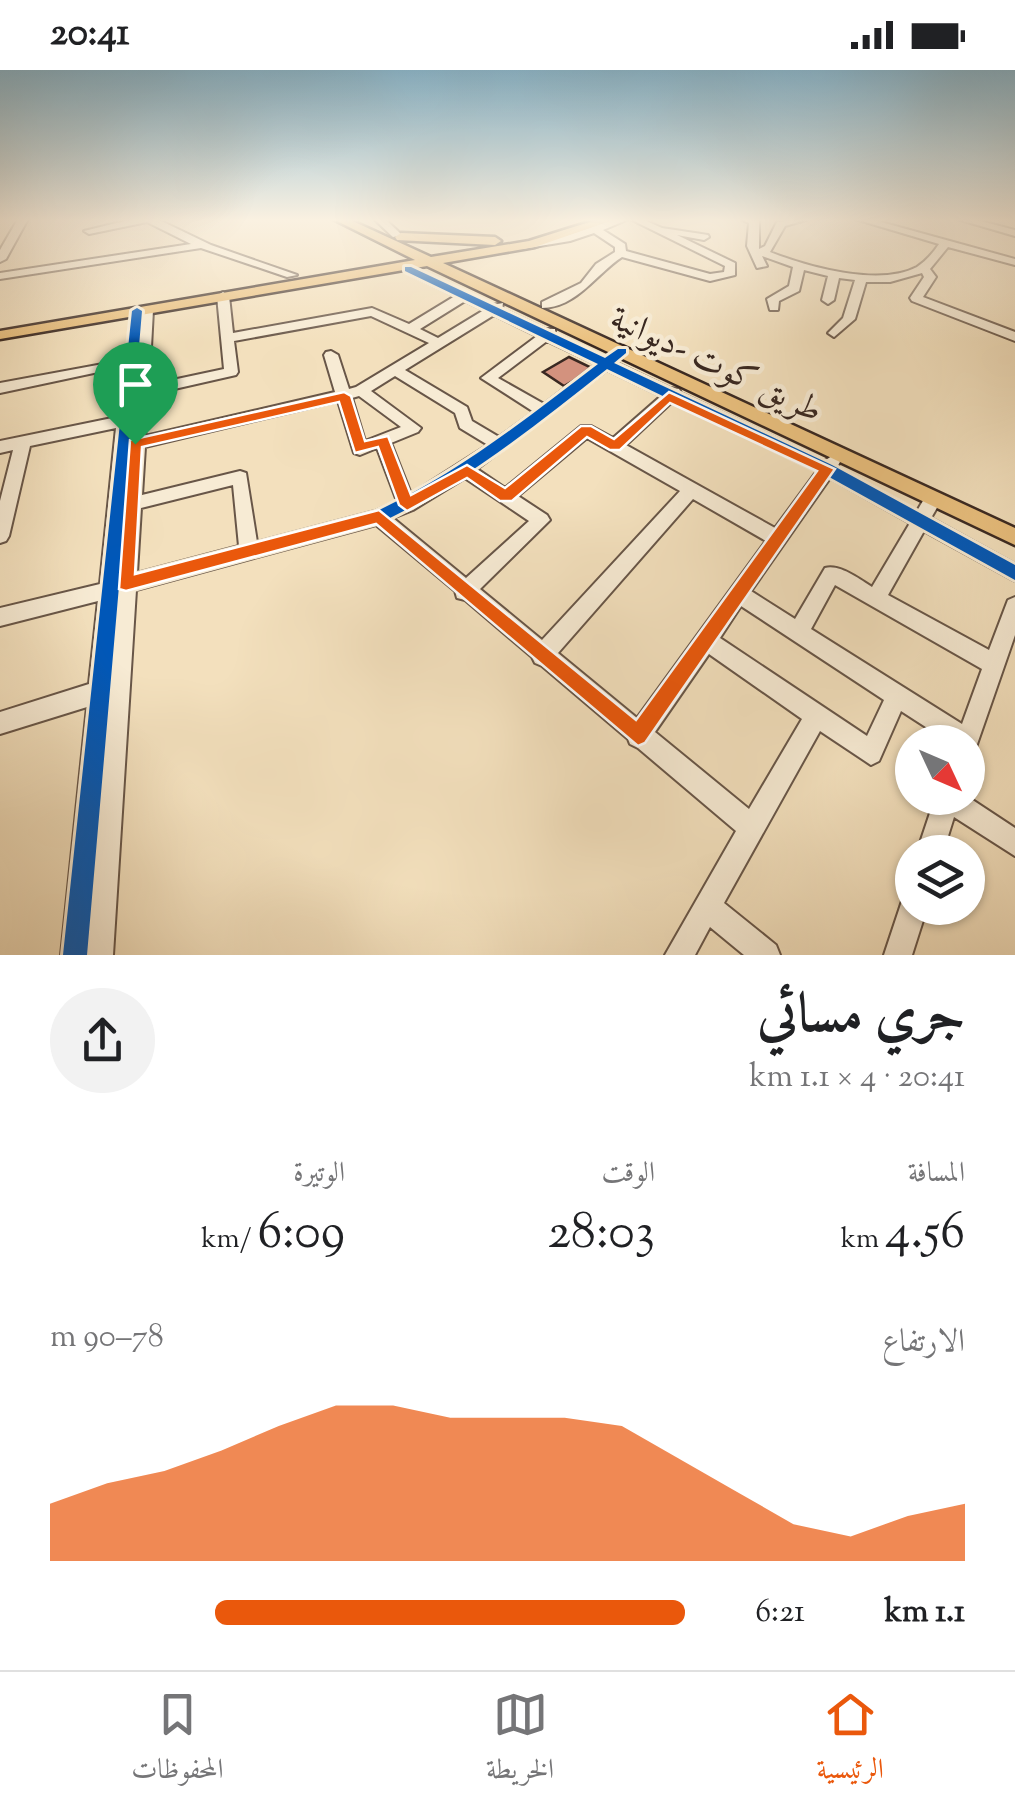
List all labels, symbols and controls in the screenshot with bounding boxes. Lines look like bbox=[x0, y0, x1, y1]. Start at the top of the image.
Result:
text: 20:41 bbox=[50, 8, 129, 62]
street label: طريق كوت -ديوانية bbox=[601, 295, 830, 438]
pin bbox=[93, 342, 178, 445]
icon: arrive bbox=[108, 357, 163, 412]
north arrow bbox=[895, 725, 985, 815]
map controls bbox=[895, 725, 985, 925]
button: layers bbox=[895, 835, 985, 925]
text: جري مسائي bbox=[757, 978, 965, 1057]
button: share bbox=[50, 988, 155, 1093]
text: 20:41 · 4 × 1.1 km bbox=[749, 1055, 965, 1101]
text: الوتيرة bbox=[293, 1154, 345, 1194]
text: الوقت bbox=[601, 1154, 655, 1194]
text: المسافة bbox=[908, 1154, 965, 1194]
text: 6:09 bbox=[257, 1199, 345, 1271]
text: 28:03 bbox=[547, 1199, 655, 1271]
text: 4.56 bbox=[885, 1199, 965, 1271]
text: /km bbox=[201, 1220, 257, 1260]
text: km bbox=[841, 1220, 885, 1260]
text: 78–90 m bbox=[50, 1315, 164, 1361]
text: الارتفاع bbox=[882, 1320, 965, 1366]
text: 6:21 bbox=[755, 1590, 805, 1636]
text: 1.1 km bbox=[884, 1590, 965, 1636]
tab: المحفوظات bbox=[131, 1687, 224, 1796]
tab: الخريطة bbox=[486, 1687, 554, 1796]
tab: الرئيسية bbox=[817, 1687, 884, 1796]

